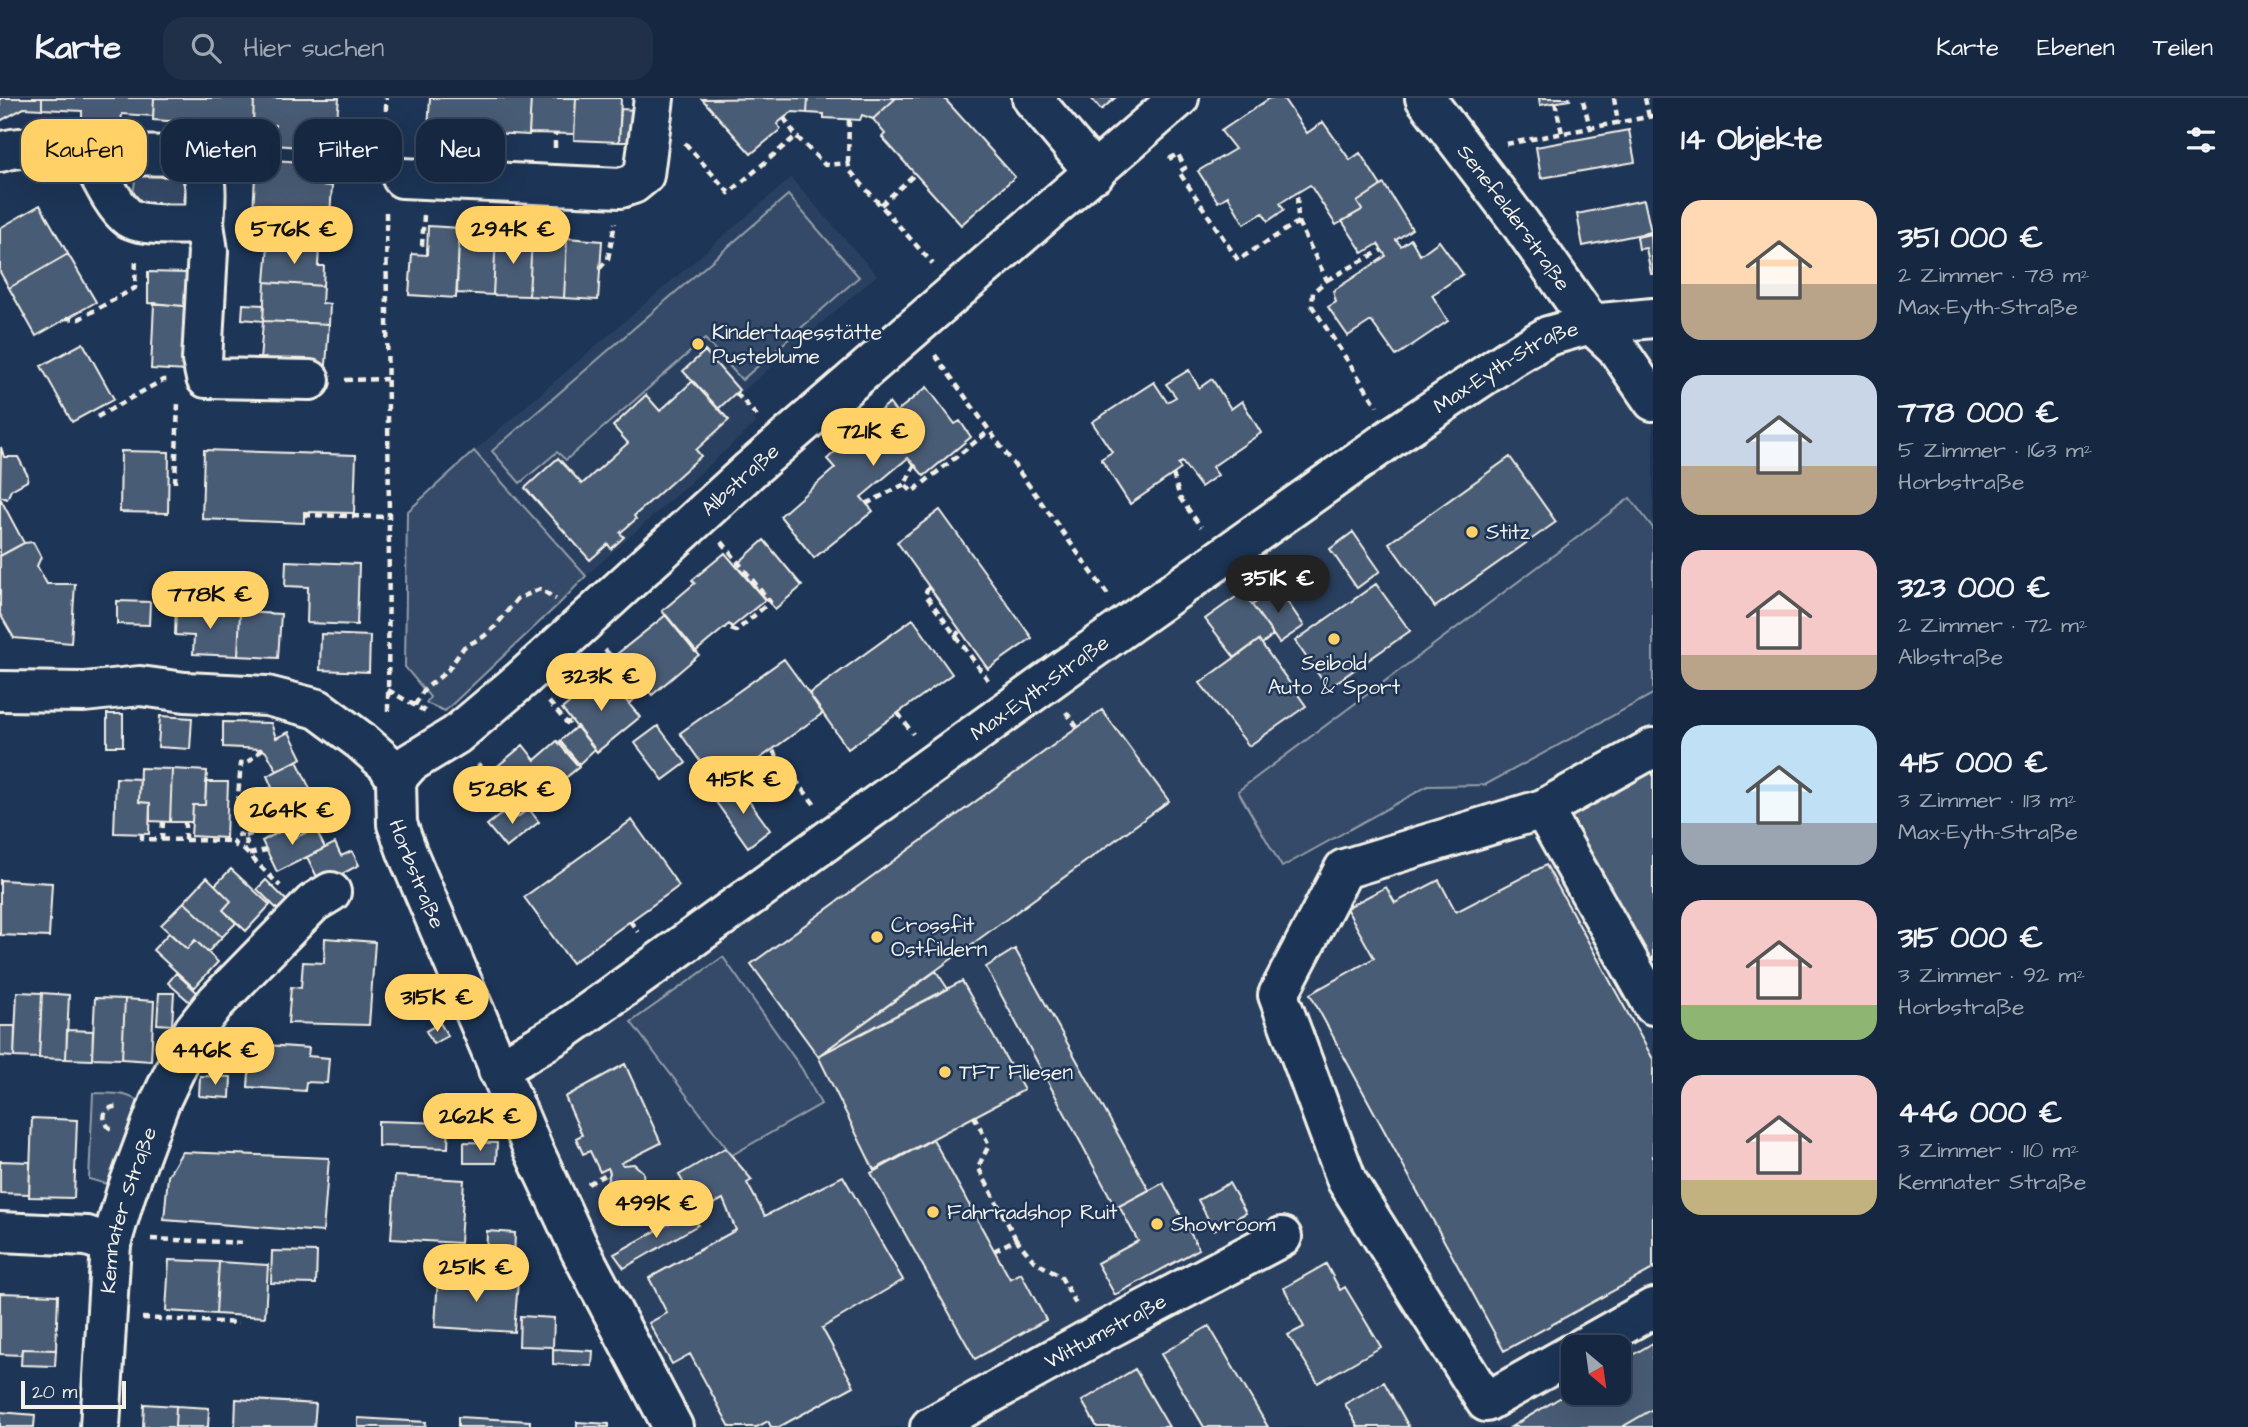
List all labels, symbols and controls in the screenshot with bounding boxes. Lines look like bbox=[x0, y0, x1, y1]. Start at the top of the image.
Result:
search box bbox=[163, 17, 653, 80]
text: Karte bbox=[35, 25, 121, 71]
icon: search bbox=[187, 29, 225, 67]
text: Hier suchen bbox=[243, 30, 384, 66]
text: Karte bbox=[1936, 31, 1999, 65]
text: Ebenen bbox=[2037, 31, 2115, 65]
text: Teilen bbox=[2153, 31, 2213, 65]
chip: Kaufen bbox=[21, 119, 147, 182]
chip: Mieten bbox=[161, 119, 280, 182]
chip: Filter bbox=[294, 119, 402, 182]
chip: Neu bbox=[416, 119, 505, 182]
text: 14 Objekte bbox=[1681, 119, 1823, 161]
icon: filters bbox=[2182, 121, 2220, 159]
street label: Senefelderstraße bbox=[1451, 138, 1578, 296]
pin: 576K € bbox=[237, 206, 351, 266]
pin: 294K € bbox=[456, 206, 570, 266]
text: 576K € bbox=[251, 213, 337, 245]
text: 294K € bbox=[471, 213, 555, 245]
text: 351 000 € bbox=[1898, 217, 2043, 259]
icon: home bbox=[1737, 228, 1821, 312]
text: 2 Zimmer · 78 m² bbox=[1898, 259, 2089, 291]
text: Max-Eyth-Straße bbox=[1898, 291, 2078, 323]
street label: Max-Eyth-Straße bbox=[1427, 314, 1581, 420]
place label: Kindertagesstätte Pusteblume bbox=[712, 318, 882, 371]
marker: Kindertagesstätte Pusteblume bbox=[690, 336, 706, 352]
text: 778 000 € bbox=[1898, 392, 2059, 434]
icon: home bbox=[1737, 403, 1821, 487]
pin: 721K € bbox=[816, 408, 930, 468]
text: 721K € bbox=[837, 415, 909, 447]
text: 5 Zimmer · 163 m² bbox=[1898, 434, 2092, 466]
street label: Albstraße bbox=[694, 437, 785, 523]
text: Horbstraße bbox=[1898, 466, 2025, 498]
place label: Stitz bbox=[1486, 518, 1531, 547]
marker: Stitz bbox=[1464, 524, 1480, 540]
pin: 351K € bbox=[1221, 556, 1335, 615]
text: 351K € bbox=[1242, 562, 1314, 594]
text: 323 000 € bbox=[1898, 567, 2050, 609]
pin: 778K € bbox=[153, 572, 267, 631]
text: 778K € bbox=[168, 578, 252, 610]
icon: home bbox=[1737, 578, 1821, 662]
text: 2 Zimmer · 72 m² bbox=[1898, 609, 2088, 641]
street label: Max-Eyth-Straße bbox=[964, 628, 1115, 747]
marker: Seibold Auto & Sport bbox=[1326, 631, 1342, 647]
text: Albstraße bbox=[1898, 641, 2003, 673]
place label: Seibold Auto & Sport bbox=[1268, 649, 1401, 703]
pin: 323K € bbox=[544, 654, 658, 713]
text: 323K € bbox=[562, 660, 640, 692]
text: 415 000 € bbox=[1898, 742, 2048, 784]
icon: home bbox=[1737, 753, 1821, 837]
pin: 415K € bbox=[686, 756, 800, 816]
text: 415K € bbox=[705, 763, 781, 795]
pin: 528K € bbox=[455, 766, 569, 826]
text: 528K € bbox=[469, 773, 555, 805]
text: 3 Zimmer · 113 m² bbox=[1898, 784, 2076, 816]
pin: 264K € bbox=[235, 788, 349, 847]
text: 264K € bbox=[250, 794, 334, 826]
street label: Horbstraße bbox=[382, 815, 452, 933]
text: Max-Eyth-Straße bbox=[1898, 816, 2078, 848]
place label: Crossfit Ostfildern bbox=[891, 911, 987, 964]
text: 315 000 € bbox=[1898, 917, 2043, 959]
icon: home bbox=[1737, 928, 1821, 1012]
marker: Crossfit Ostfildern bbox=[869, 929, 885, 945]
text: 3 Zimmer · 92 m² bbox=[1898, 959, 2085, 991]
pin: 315K € bbox=[380, 974, 494, 1034]
text: 315K € bbox=[401, 981, 473, 1013]
text: Horbstraße bbox=[1898, 991, 2025, 1023]
pin: 446K € bbox=[158, 1028, 272, 1087]
text: 446K € bbox=[171, 1034, 259, 1066]
place label: TFT Fliesen bbox=[959, 1058, 1073, 1087]
marker: TFT Fliesen bbox=[937, 1064, 953, 1080]
text: 446 000 € bbox=[1898, 1092, 2062, 1134]
pin: 262K € bbox=[423, 1094, 537, 1153]
text: 262K € bbox=[439, 1100, 521, 1132]
icon: home bbox=[1737, 1103, 1821, 1187]
street label: Kemnater Straße bbox=[94, 1123, 164, 1294]
text: 3 Zimmer · 110 m² bbox=[1898, 1134, 2079, 1166]
text: Kemnater Straße bbox=[1898, 1166, 2086, 1198]
pin: 499K € bbox=[599, 1180, 713, 1240]
text: 499K € bbox=[614, 1187, 698, 1219]
place label: Fahrradshop Ruit bbox=[947, 1198, 1118, 1228]
marker: Fahrradshop Ruit bbox=[925, 1204, 941, 1220]
place label: Showroom bbox=[1171, 1210, 1276, 1239]
marker: Showroom bbox=[1149, 1216, 1165, 1232]
pin: 251K € bbox=[419, 1244, 533, 1304]
text: 251K € bbox=[439, 1251, 513, 1283]
street label: Wittumstraße bbox=[1039, 1286, 1171, 1376]
north arrow bbox=[1561, 1335, 1631, 1405]
map controls bbox=[1561, 1335, 1631, 1405]
scale bar bbox=[21, 1378, 126, 1410]
text: 20 m bbox=[32, 1379, 77, 1406]

